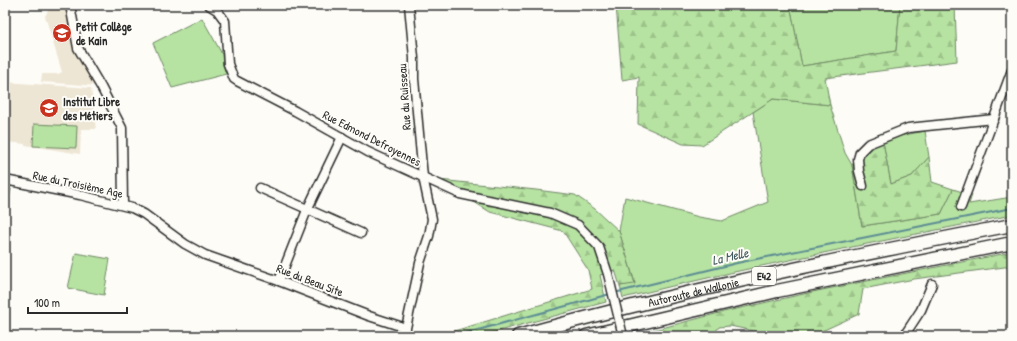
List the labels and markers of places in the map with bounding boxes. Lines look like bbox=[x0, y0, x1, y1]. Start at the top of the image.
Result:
place label: Petit Collège de Kain bbox=[76, 18, 132, 49]
school or university icon: Petit Collège de Kain bbox=[51, 22, 73, 44]
place label: Institut Libre des Métiers bbox=[63, 93, 120, 124]
school or university icon: Institut Libre des Métiers bbox=[38, 97, 60, 119]

